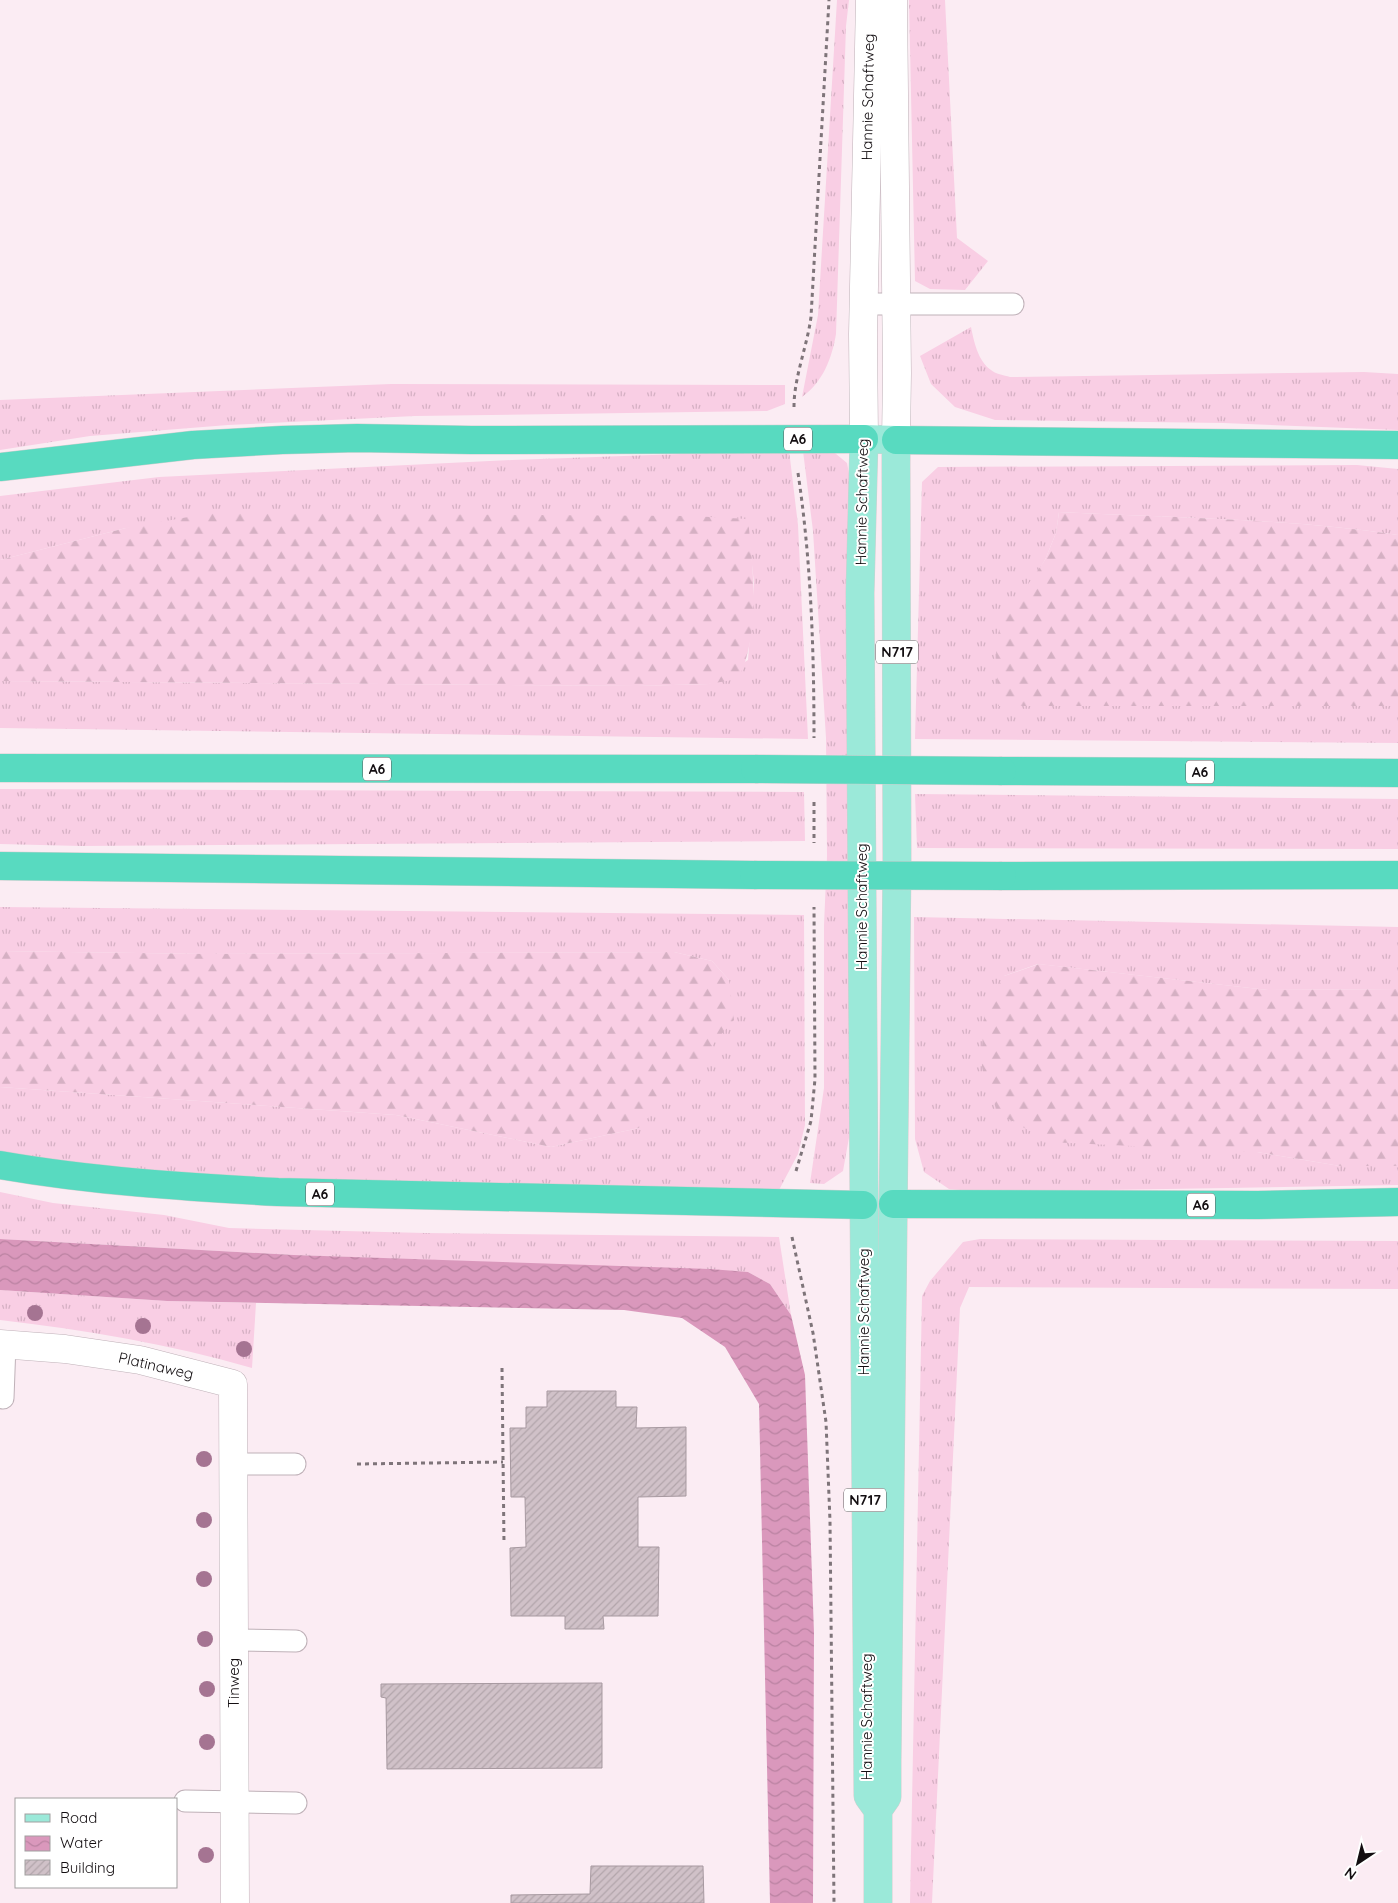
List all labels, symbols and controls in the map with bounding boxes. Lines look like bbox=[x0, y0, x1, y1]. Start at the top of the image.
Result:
street label: Hannie Schaftweg bbox=[857, 33, 878, 161]
road number: A6 bbox=[784, 428, 812, 450]
street label: Hannie Schaftweg bbox=[851, 438, 872, 566]
road number: N717 bbox=[876, 640, 918, 664]
road number: A6 bbox=[363, 758, 391, 781]
road number: A6 bbox=[1186, 760, 1214, 784]
street label: Hannie Schaftweg bbox=[852, 844, 871, 971]
road number: A6 bbox=[306, 1182, 334, 1206]
road number: A6 bbox=[1187, 1194, 1215, 1216]
street label: Hannie Schaftweg bbox=[854, 1249, 873, 1376]
street label: Platinaweg bbox=[117, 1348, 196, 1383]
road number: N717 bbox=[844, 1488, 886, 1512]
street label: Hannie Schaftweg bbox=[857, 1654, 876, 1781]
street label: Tinweg bbox=[224, 1658, 243, 1708]
legend bbox=[15, 1798, 178, 1888]
text: Road bbox=[60, 1808, 97, 1827]
text: Water bbox=[60, 1833, 103, 1852]
north arrow bbox=[1333, 1838, 1383, 1888]
text: Building bbox=[60, 1858, 115, 1877]
text: N bbox=[1341, 1863, 1360, 1884]

